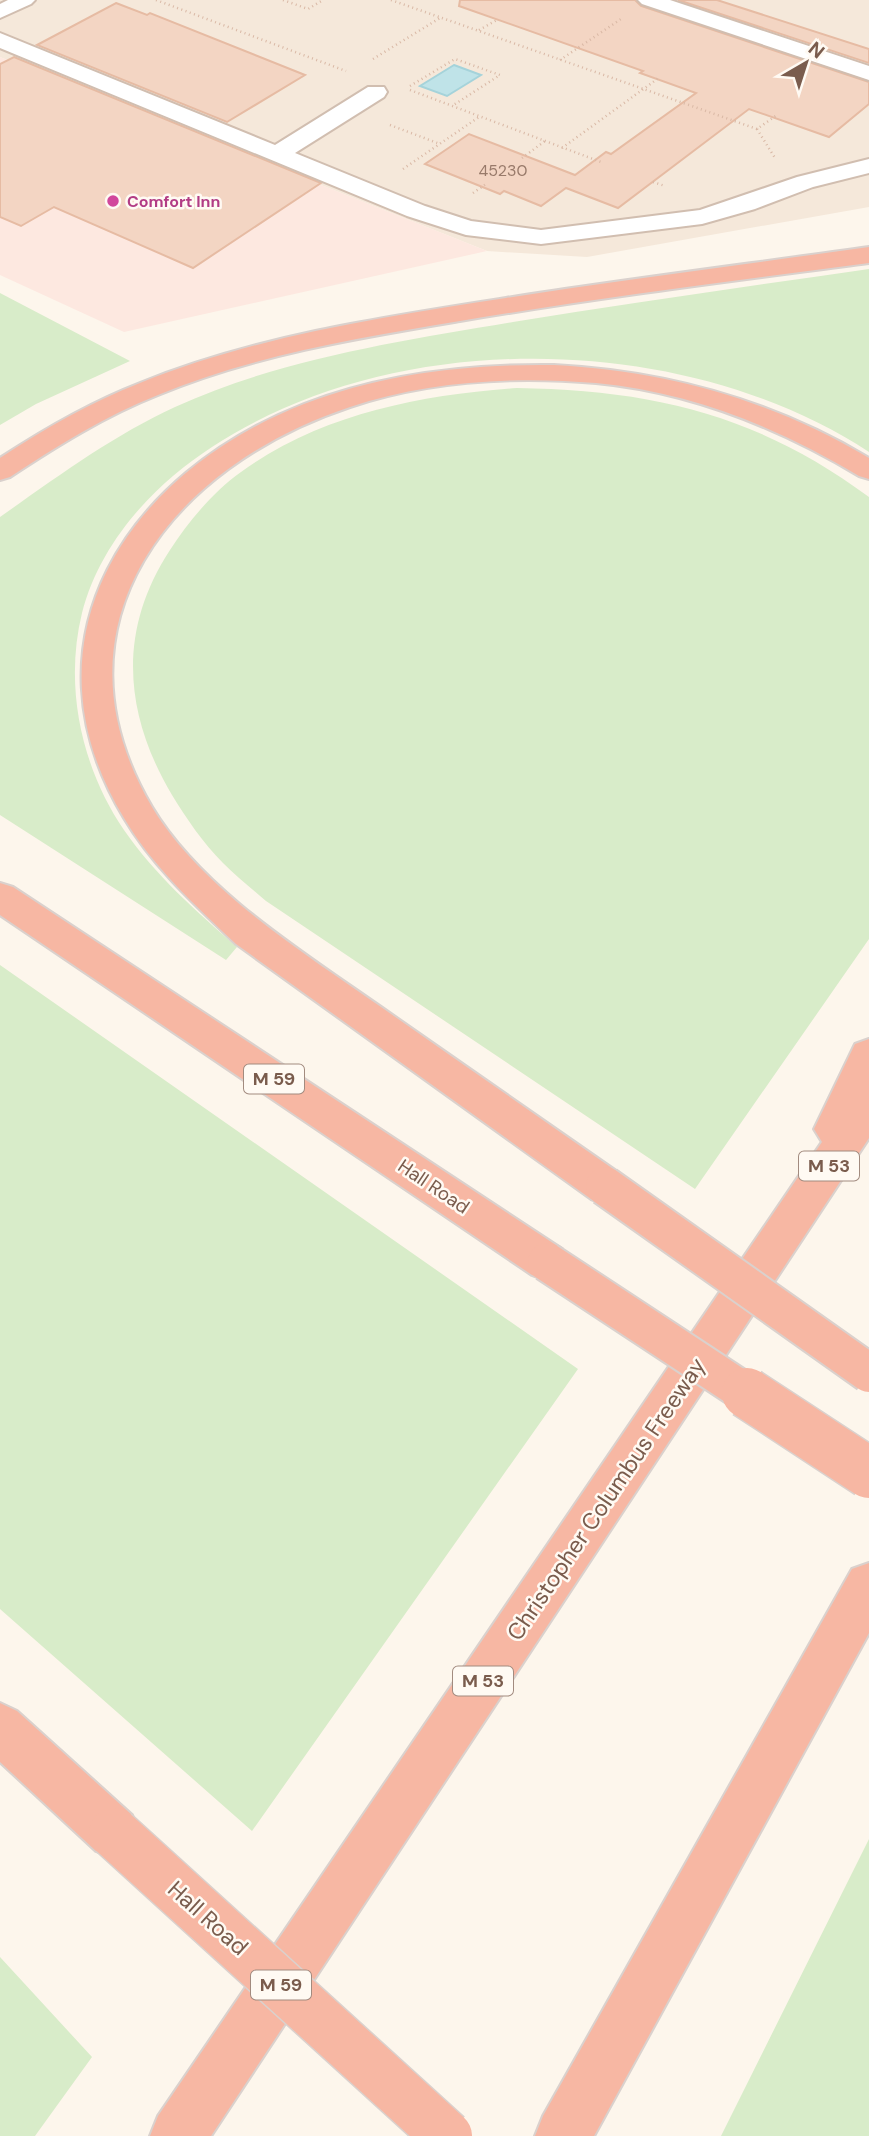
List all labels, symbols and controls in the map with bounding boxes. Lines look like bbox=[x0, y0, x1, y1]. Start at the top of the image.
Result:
north arrow bbox=[771, 28, 841, 98]
text: N bbox=[803, 36, 830, 64]
house number: 45230 bbox=[479, 160, 527, 181]
place label: Comfort Inn bbox=[127, 191, 220, 212]
marker: Comfort Inn bbox=[105, 193, 121, 209]
road number: M 59 bbox=[244, 1064, 304, 1094]
road number: M 53 bbox=[799, 1152, 859, 1181]
street label: Hall Road bbox=[393, 1153, 474, 1219]
street label: Christopher Columbus Freeway bbox=[500, 1352, 712, 1646]
road number: M 53 bbox=[453, 1666, 513, 1696]
street label: Hall Road bbox=[162, 1874, 254, 1962]
road number: M 59 bbox=[251, 1970, 311, 1999]

